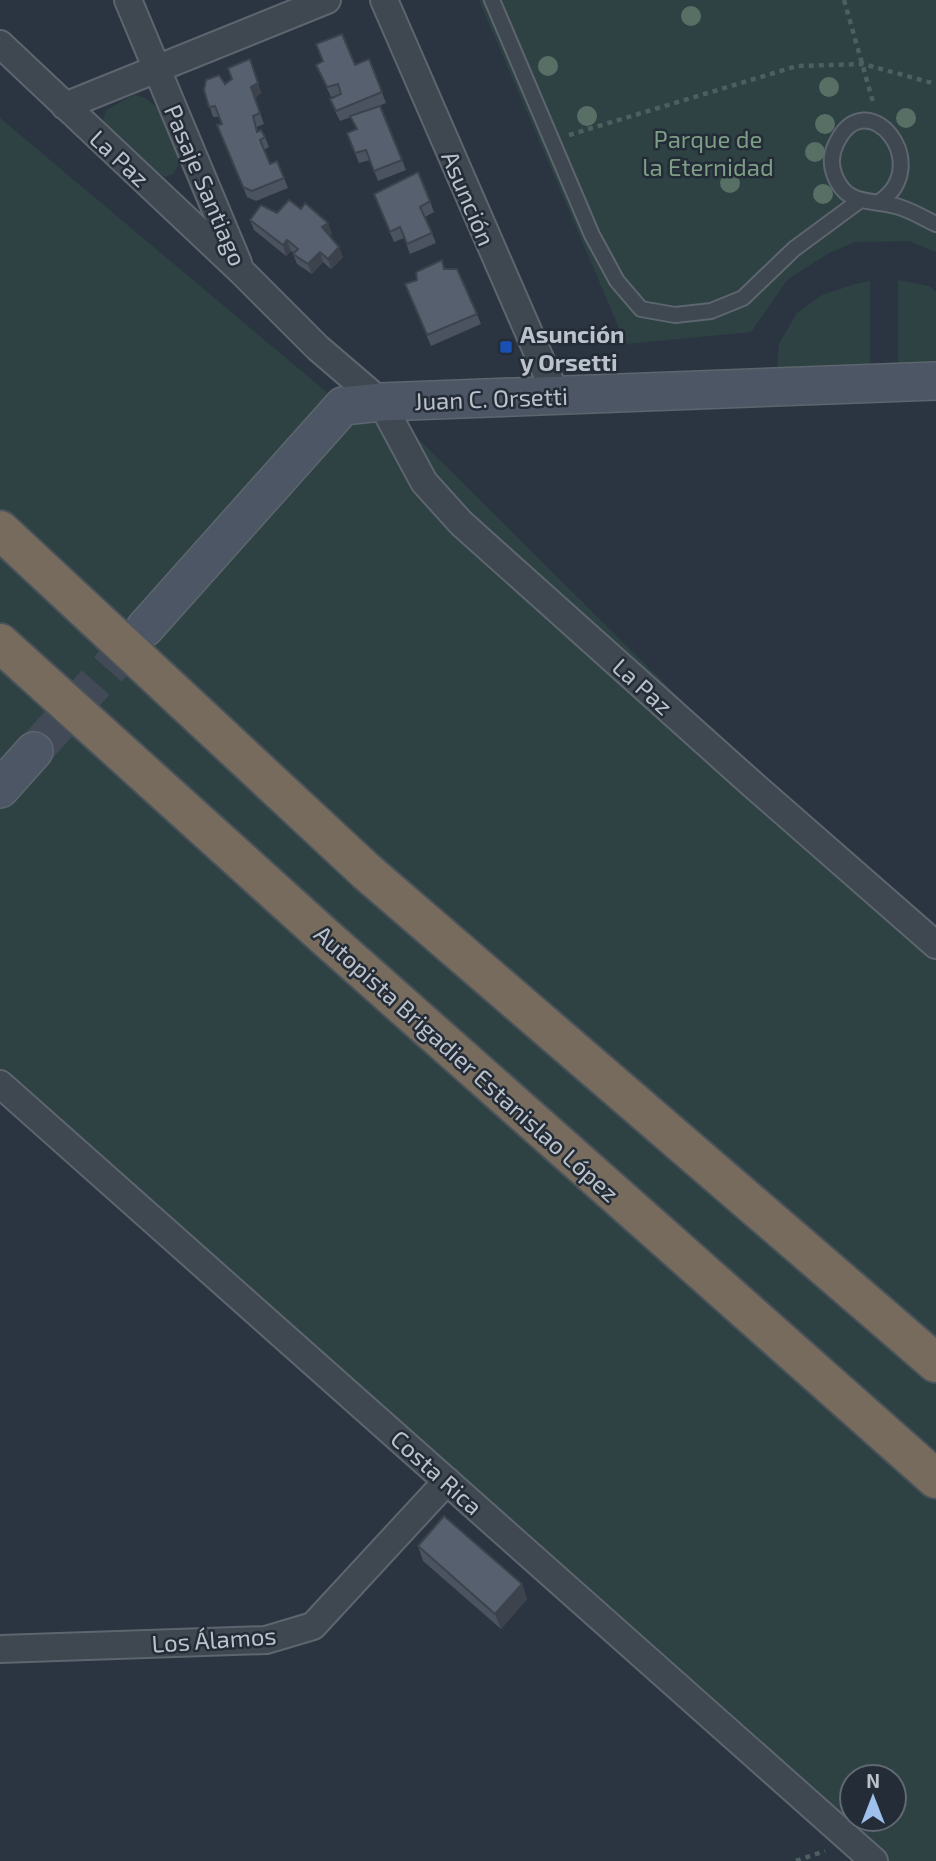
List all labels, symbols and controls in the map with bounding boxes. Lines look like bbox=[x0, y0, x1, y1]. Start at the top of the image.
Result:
street label: Pasaje Santiago bbox=[159, 100, 253, 270]
street label: La Paz bbox=[84, 123, 156, 193]
park label: Parque de la Eternidad bbox=[642, 124, 774, 181]
street label: Asunción bbox=[436, 146, 502, 250]
place label: Asunción y Orsetti bbox=[520, 319, 625, 376]
marker: Asunción y Orsetti bbox=[498, 339, 514, 355]
street label: Juan C. Orsetti bbox=[414, 381, 568, 415]
street label: La Paz bbox=[607, 652, 679, 720]
street label: Autopista Brigadier Estanislao López bbox=[309, 919, 625, 1207]
street label: Costa Rica bbox=[385, 1423, 489, 1521]
street label: Los Álamos bbox=[151, 1620, 277, 1658]
north arrow bbox=[838, 1763, 908, 1833]
text: N bbox=[866, 1769, 880, 1792]

